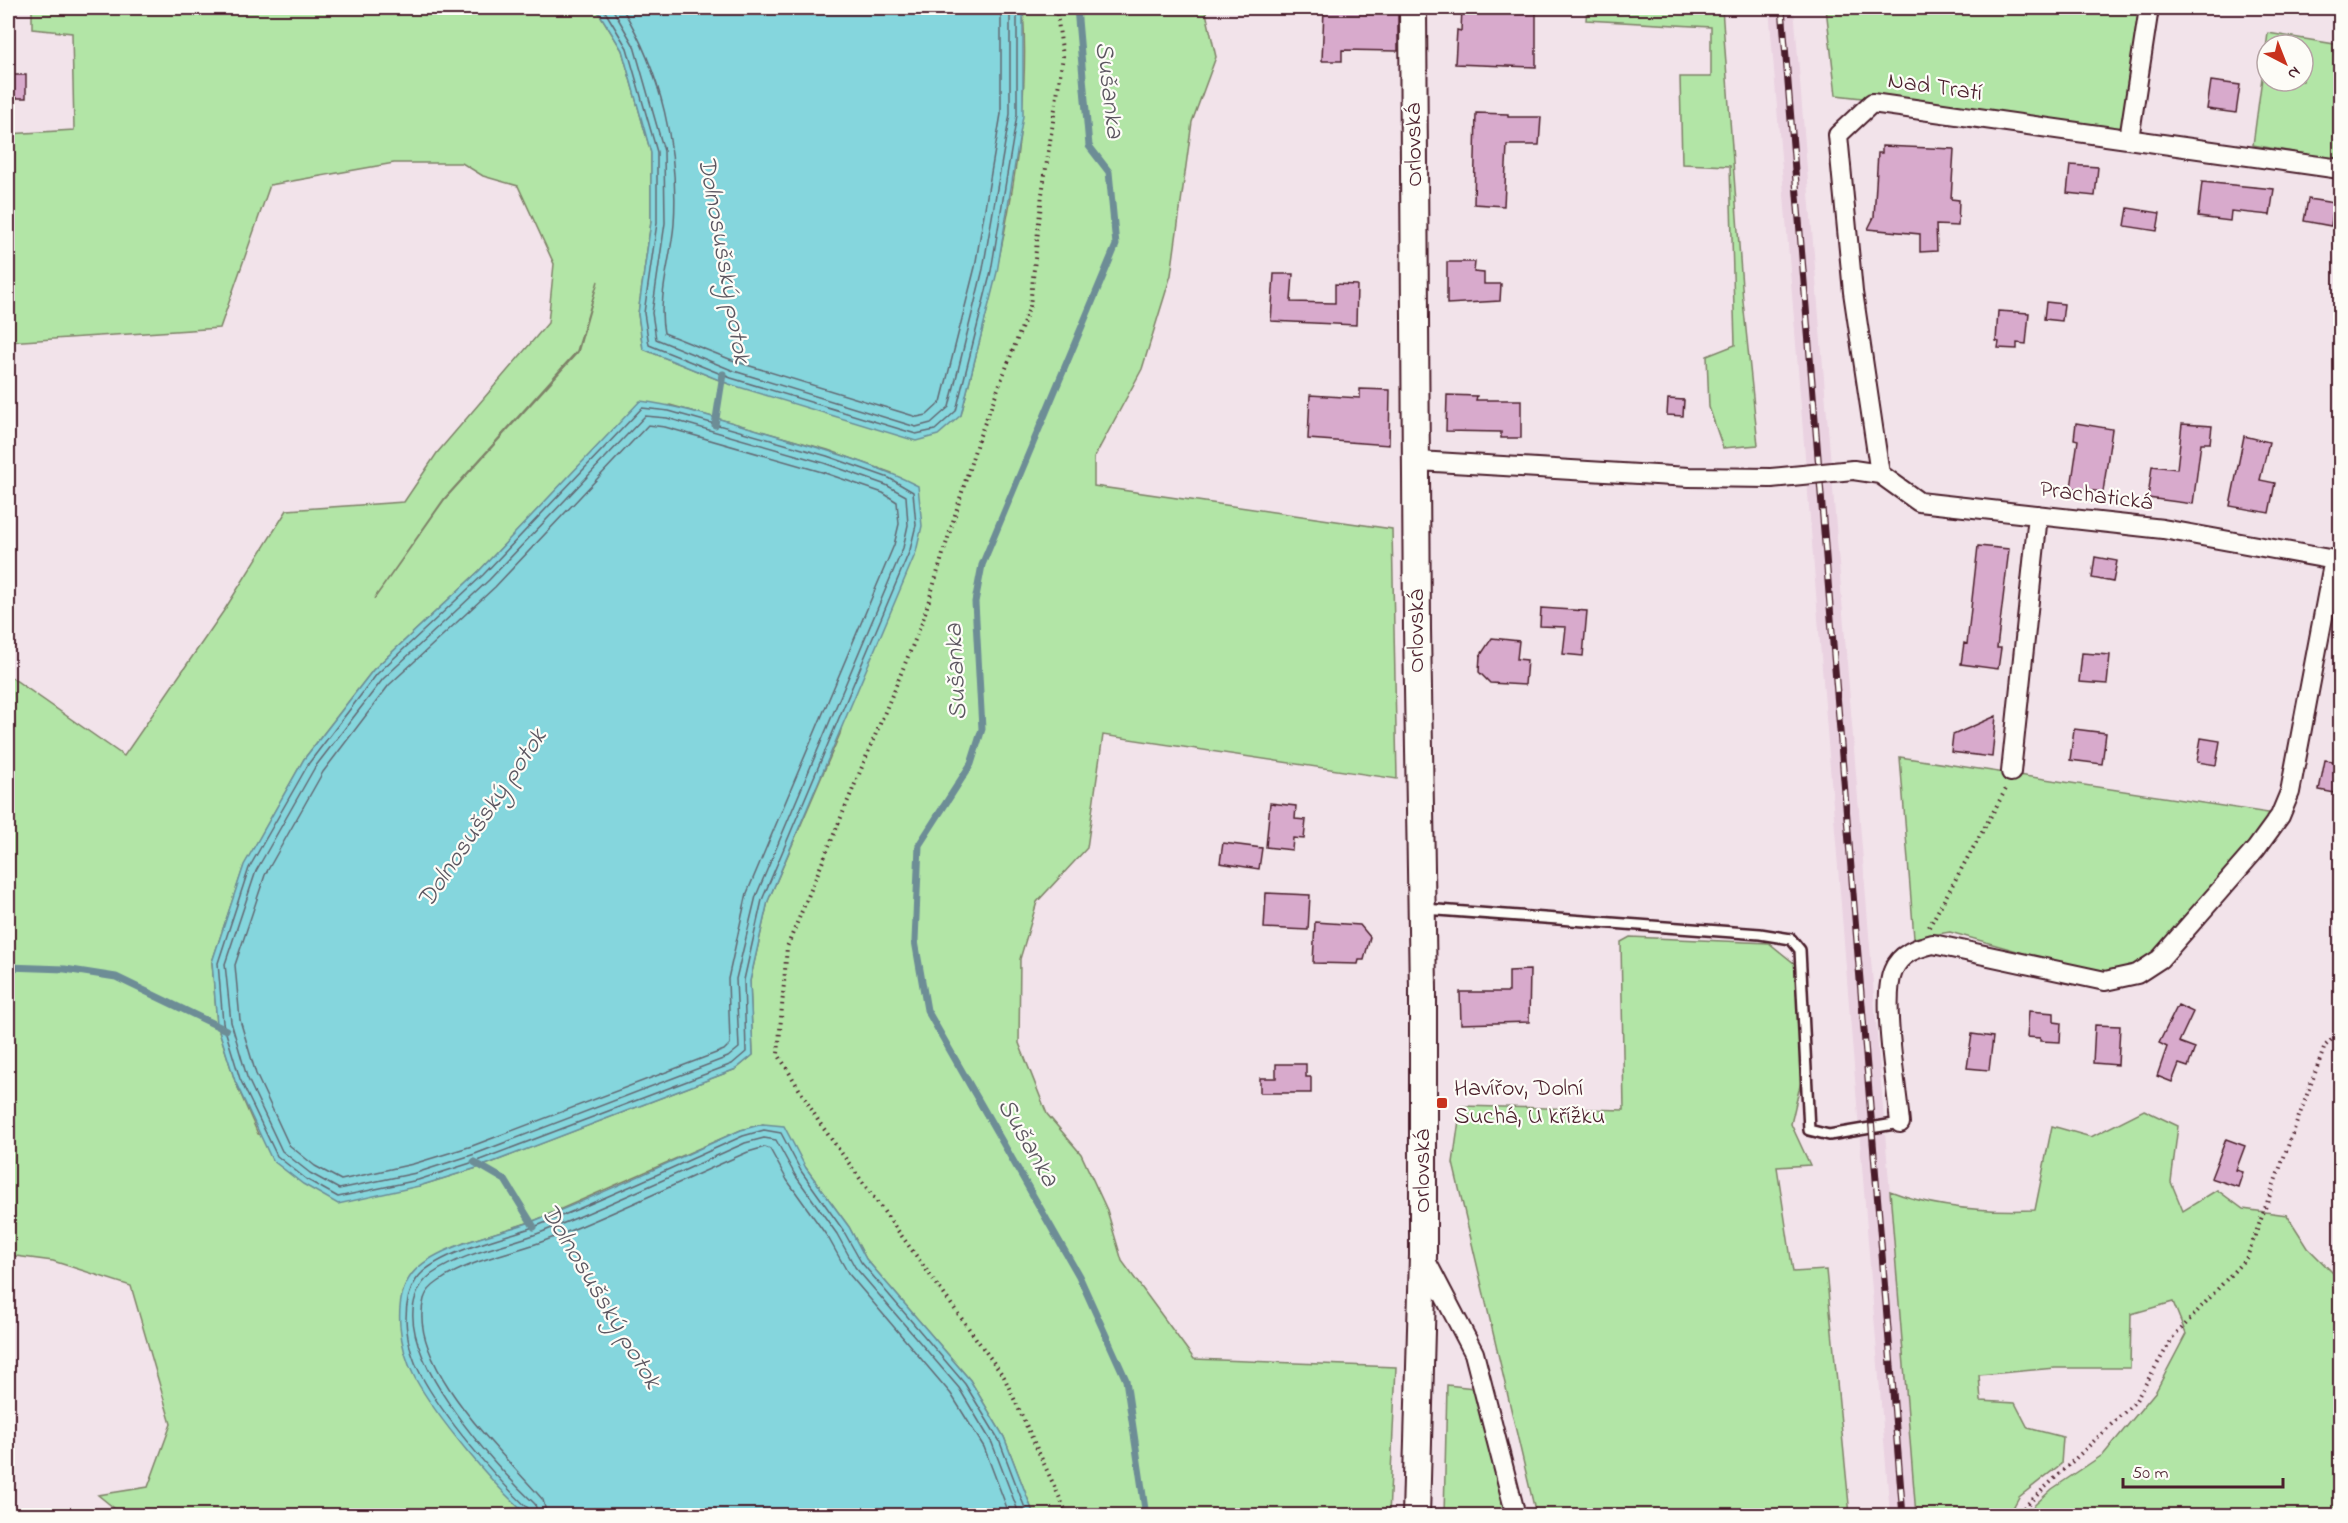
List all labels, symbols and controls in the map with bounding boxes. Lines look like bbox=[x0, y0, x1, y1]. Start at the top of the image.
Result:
north arrow bbox=[2255, 33, 2315, 93]
water label: Sušanka bbox=[1083, 40, 1133, 141]
text: N bbox=[2282, 60, 2306, 85]
street label: Nad Tratí bbox=[1885, 64, 1985, 112]
street label: Orlovská bbox=[1397, 103, 1433, 187]
water label: Dolnosušský potok bbox=[686, 153, 760, 368]
street label: Prachatická bbox=[2038, 473, 2154, 521]
street label: Orlovská bbox=[1400, 589, 1435, 673]
water label: Sušanka bbox=[935, 622, 979, 721]
water label: Dolnosušský potok bbox=[409, 720, 558, 917]
place label: Havířov, Dolní Suchá, U křížku bbox=[1454, 1072, 1605, 1135]
water label: Sušanka bbox=[986, 1091, 1068, 1195]
marker: Havířov, Dolní Suchá, U křížku bbox=[1435, 1096, 1449, 1110]
street label: Orlovská bbox=[1406, 1129, 1441, 1213]
water label: Dolnosušský potok bbox=[530, 1197, 671, 1398]
scale bar bbox=[2123, 1451, 2284, 1489]
text: 50 m bbox=[2132, 1461, 2169, 1487]

